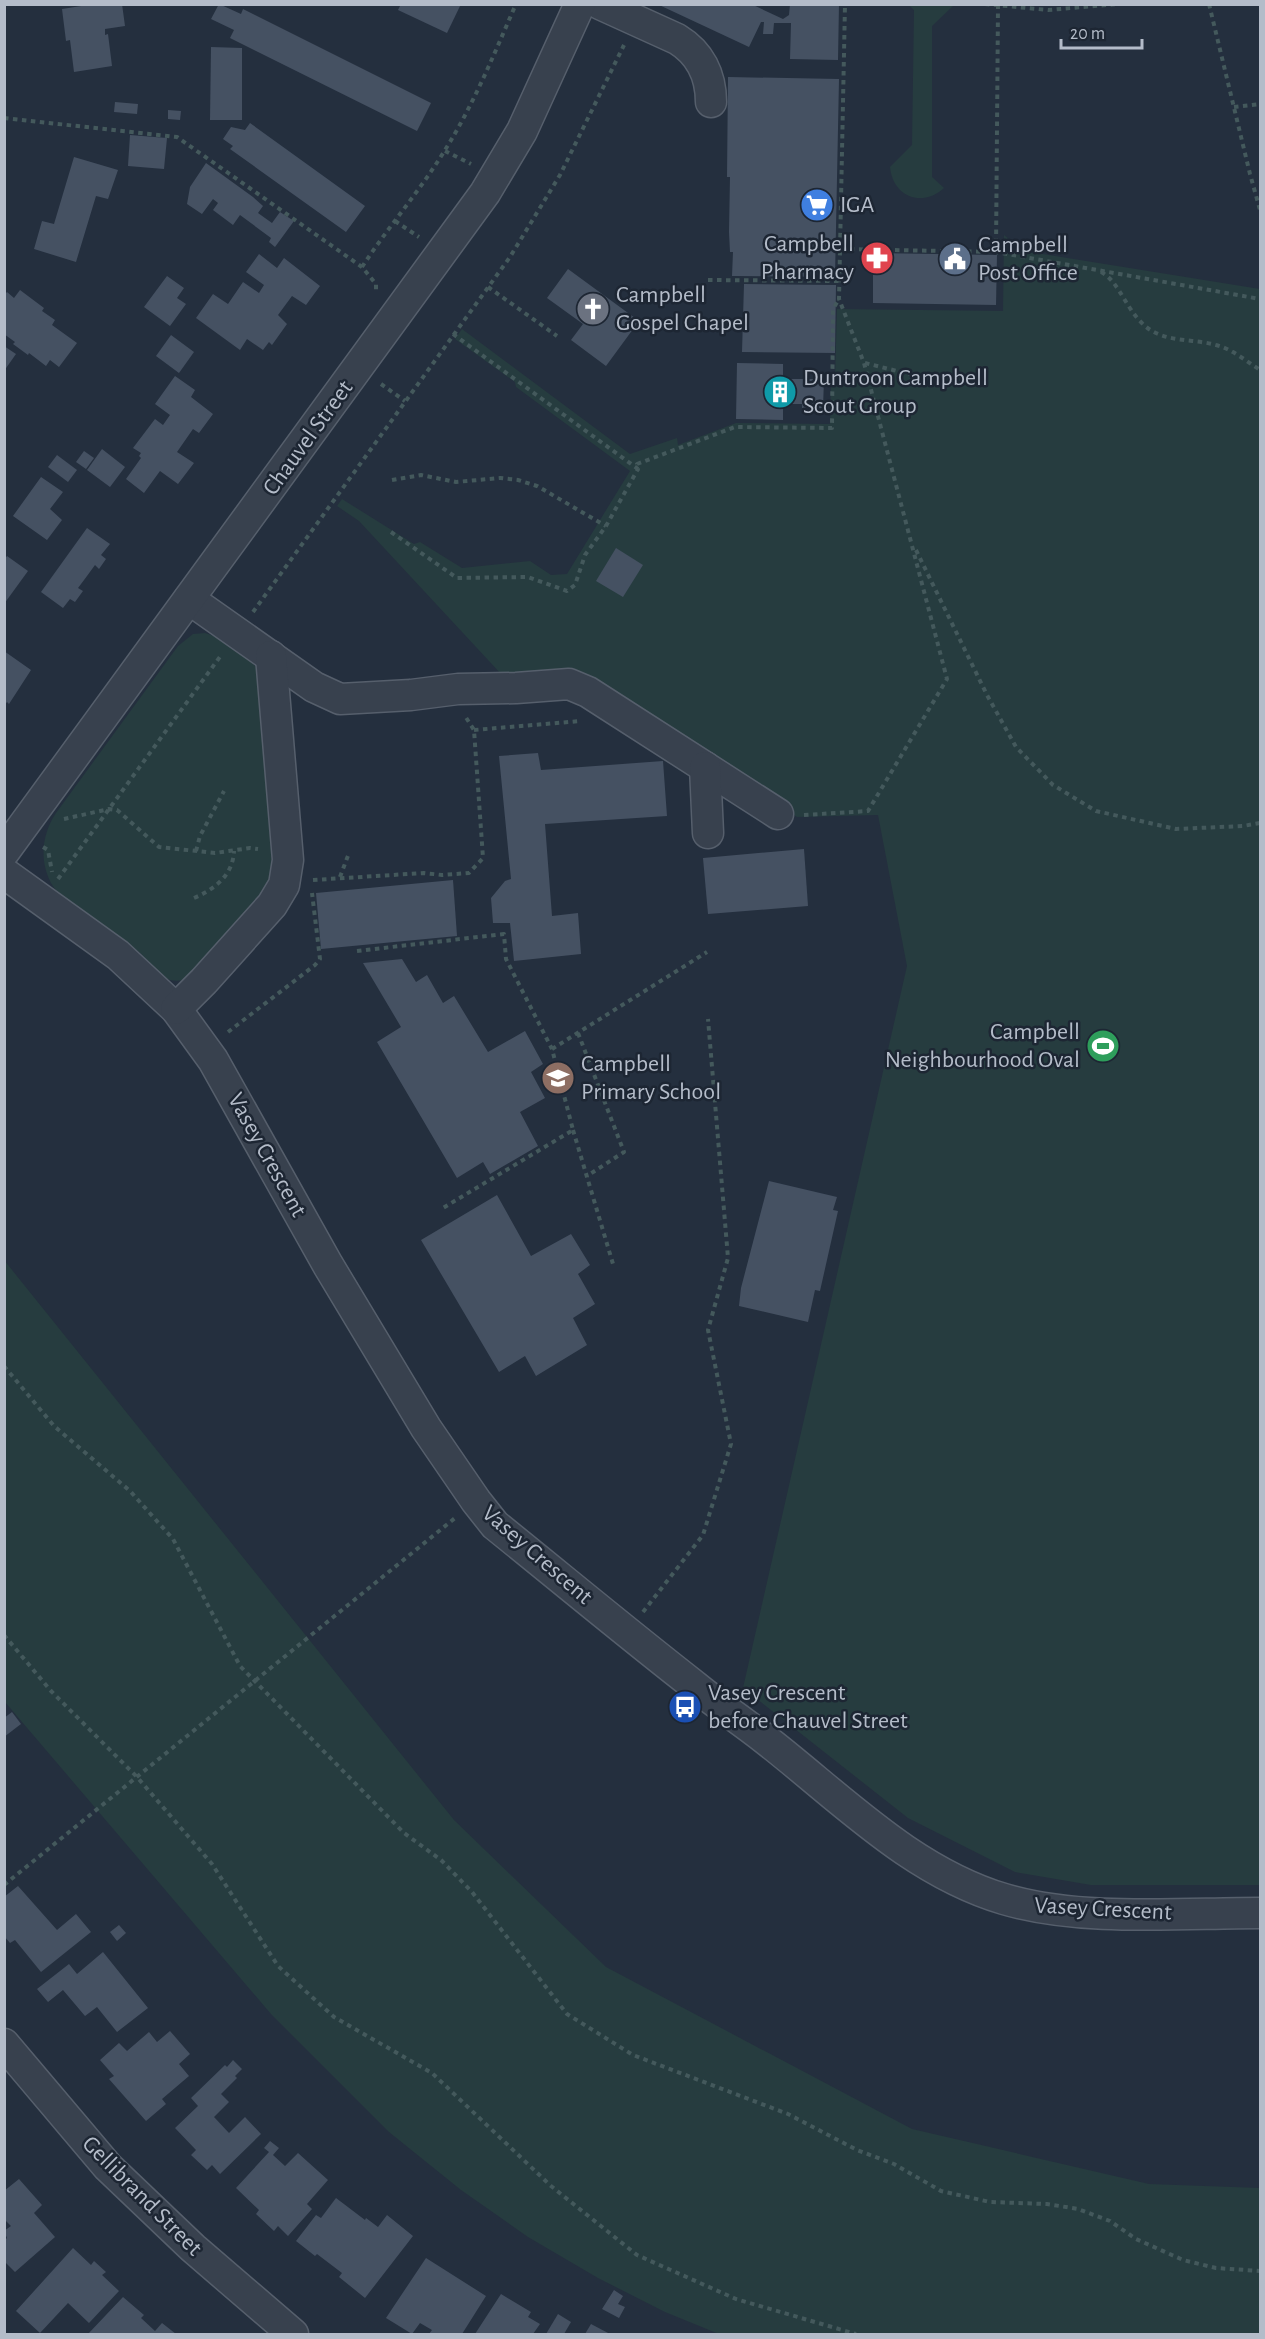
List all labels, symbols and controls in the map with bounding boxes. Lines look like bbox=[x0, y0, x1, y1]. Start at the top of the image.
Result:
scale bar bbox=[1061, 12, 1142, 50]
text: 20 m bbox=[1070, 25, 1105, 43]
supermarket icon: IGA bbox=[799, 187, 835, 223]
place label: IGA bbox=[840, 193, 874, 217]
place label: Campbell Pharmacy bbox=[761, 232, 854, 284]
place label: Campbell Post Office bbox=[978, 233, 1078, 285]
pharmacy icon: Campbell Pharmacy bbox=[859, 240, 895, 276]
public building icon: Campbell Post Office bbox=[937, 241, 973, 277]
place label: Campbell Gospel Chapel bbox=[616, 283, 749, 335]
church icon: Campbell Gospel Chapel bbox=[575, 291, 611, 327]
place label: Duntroon Campbell Scout Group bbox=[803, 366, 988, 418]
building icon: Duntroon Campbell Scout Group bbox=[762, 374, 798, 410]
street label: Chauvel Street bbox=[259, 376, 358, 500]
place label: Campbell Neighbourhood Oval bbox=[885, 1020, 1080, 1072]
sports icon: Campbell Neighbourhood Oval bbox=[1085, 1028, 1121, 1064]
place label: Campbell Primary School bbox=[581, 1052, 721, 1104]
school or university icon: Campbell Primary School bbox=[540, 1060, 576, 1096]
street label: Vasey Crescent bbox=[223, 1089, 311, 1221]
street label: Vasey Crescent bbox=[477, 1501, 597, 1609]
place label: Vasey Crescent before Chauvel Street bbox=[708, 1681, 908, 1733]
bus stop icon: Vasey Crescent before Chauvel Street bbox=[667, 1689, 703, 1725]
street label: Vasey Crescent bbox=[1034, 1893, 1173, 1925]
street label: Gellibrand Street bbox=[78, 2132, 207, 2261]

